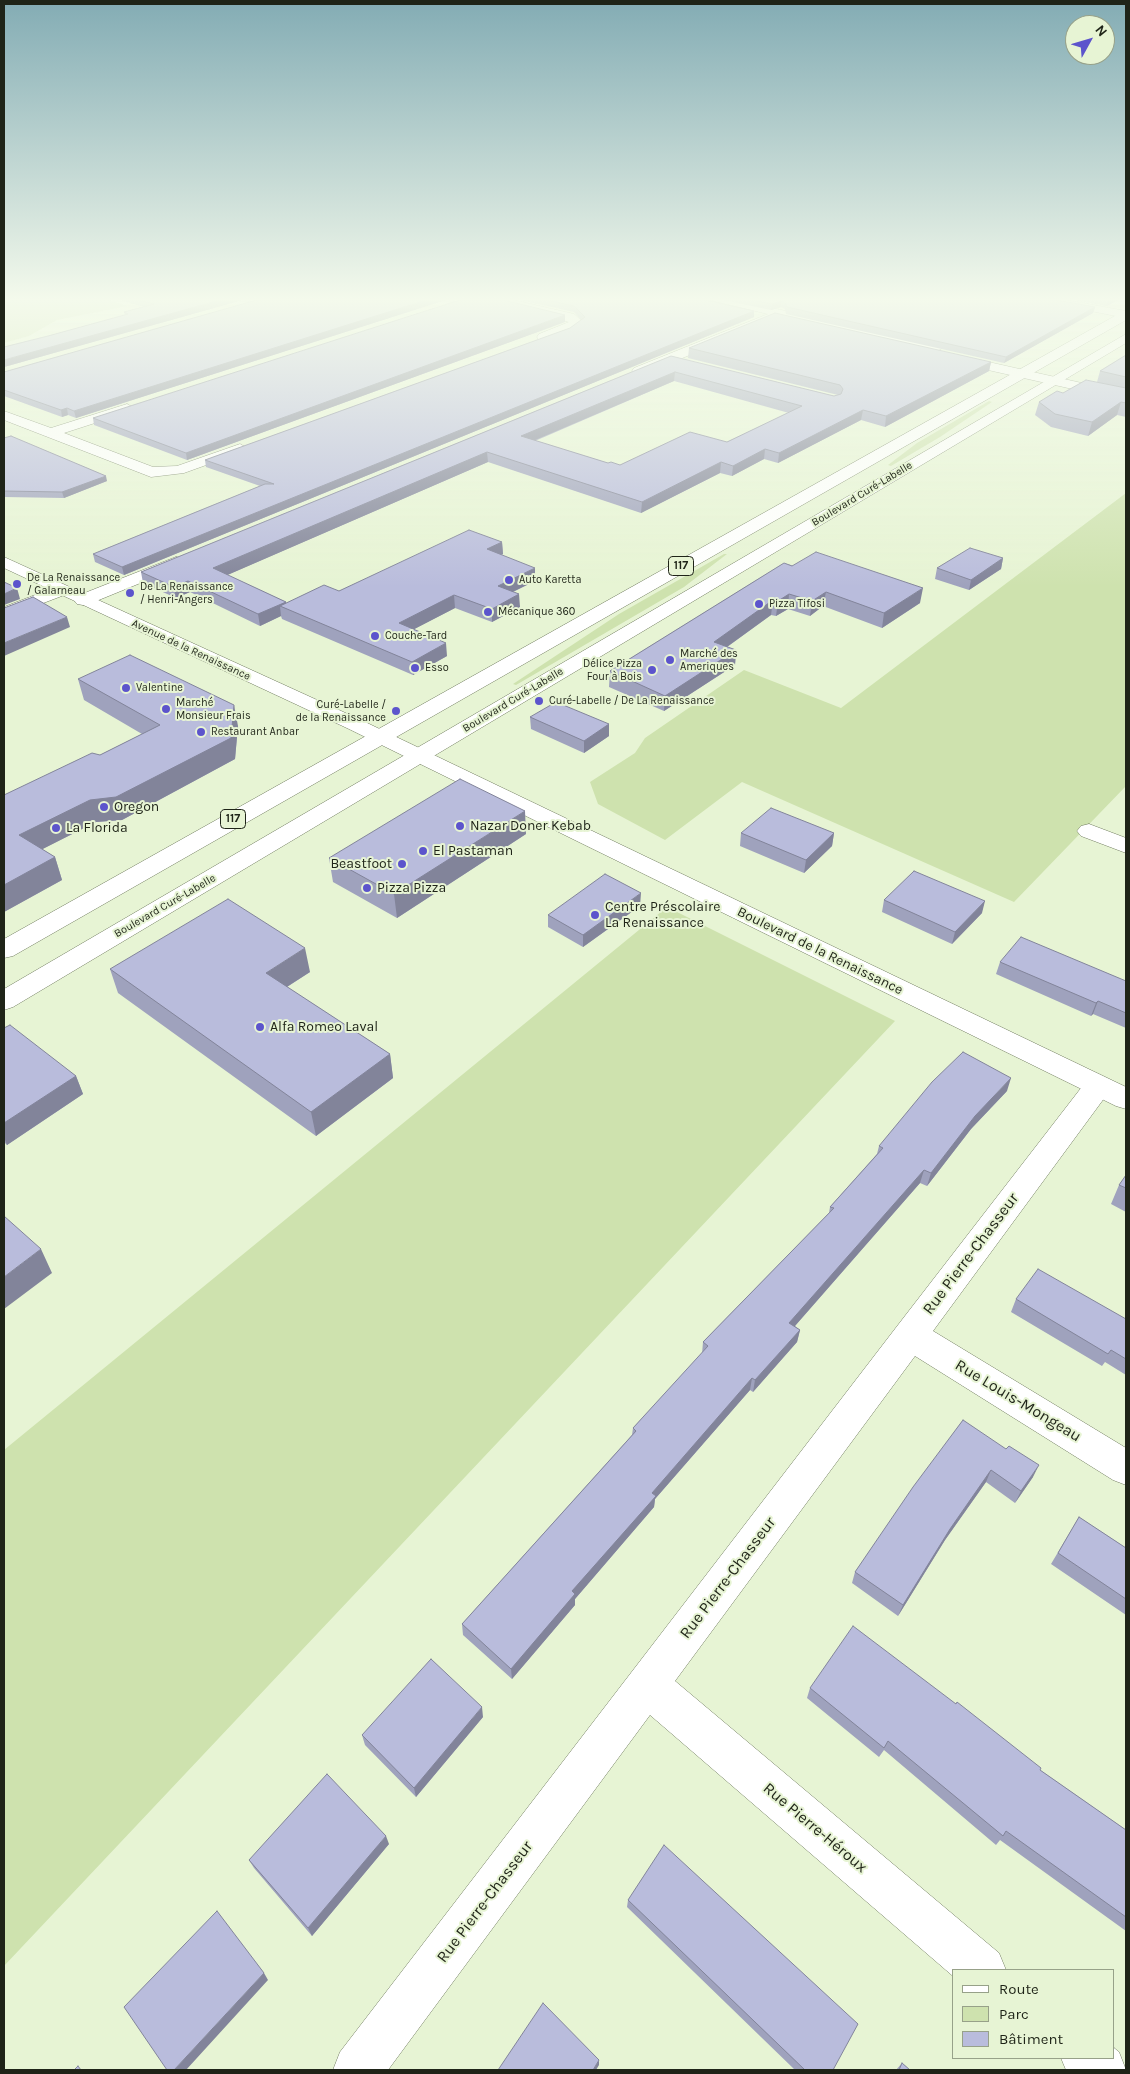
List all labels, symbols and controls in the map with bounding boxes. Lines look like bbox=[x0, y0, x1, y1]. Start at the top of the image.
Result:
north arrow bbox=[1065, 15, 1115, 65]
text: N bbox=[1091, 22, 1111, 40]
street label: Boulevard Curé-Labelle bbox=[809, 459, 915, 529]
road number: 117 bbox=[668, 556, 694, 576]
place label: De La Renaissance / Galarneau bbox=[27, 571, 120, 597]
place label: Auto Karetta bbox=[519, 573, 581, 587]
marker: Auto Karetta bbox=[503, 574, 515, 586]
marker: De La Renaissance / Galarneau bbox=[11, 578, 23, 590]
place label: De La Renaissance / Henri-Angers bbox=[140, 580, 233, 606]
marker: De La Renaissance / Henri-Angers bbox=[124, 587, 136, 599]
place label: Pizza Tifosi bbox=[769, 597, 825, 611]
marker: Pizza Tifosi bbox=[753, 598, 765, 610]
place label: Mécanique 360 bbox=[498, 605, 575, 619]
marker: Mécanique 360 bbox=[482, 606, 494, 618]
street label: Avenue de la Renaissance bbox=[130, 617, 252, 683]
place label: Couche-Tard bbox=[385, 629, 447, 643]
marker: Couche-Tard bbox=[369, 630, 381, 642]
place label: Marché des Ameriques bbox=[680, 647, 738, 673]
marker: Marché des Ameriques bbox=[664, 654, 676, 666]
place label: Délice Pizza Four à Bois bbox=[583, 657, 642, 683]
place label: Esso bbox=[425, 661, 449, 675]
marker: Esso bbox=[409, 662, 421, 674]
marker: Délice Pizza Four à Bois bbox=[646, 664, 658, 676]
street label: Boulevard Curé-Labelle bbox=[460, 665, 566, 735]
place label: Valentine bbox=[136, 681, 183, 695]
marker: Valentine bbox=[120, 682, 132, 694]
place label: Curé-Labelle / De La Renaissance bbox=[549, 694, 714, 708]
marker: Curé-Labelle / De La Renaissance bbox=[533, 695, 545, 707]
place label: Marché Monsieur Frais bbox=[176, 696, 251, 722]
place label: Curé-Labelle / de la Renaissance bbox=[296, 698, 386, 724]
marker: Marché Monsieur Frais bbox=[160, 703, 172, 715]
marker: Curé-Labelle / de la Renaissance bbox=[390, 705, 402, 717]
place label: Restaurant Anbar bbox=[211, 725, 299, 739]
marker: Restaurant Anbar bbox=[195, 726, 207, 738]
place label: Oregon bbox=[114, 799, 159, 815]
marker: Oregon bbox=[98, 801, 110, 813]
road number: 117 bbox=[220, 810, 246, 829]
place label: Nazar Doner Kebab bbox=[470, 818, 591, 834]
place label: La Florida bbox=[66, 820, 128, 836]
marker: Nazar Doner Kebab bbox=[454, 820, 466, 832]
marker: La Florida bbox=[50, 822, 62, 834]
place label: El Pastaman bbox=[433, 843, 513, 859]
marker: El Pastaman bbox=[417, 845, 429, 857]
place label: Beastfoot bbox=[330, 856, 392, 872]
marker: Beastfoot bbox=[396, 858, 408, 870]
street label: Boulevard Curé-Labelle bbox=[112, 872, 218, 940]
place label: Pizza Pizza bbox=[377, 880, 446, 896]
marker: Pizza Pizza bbox=[361, 882, 373, 894]
place label: Centre Préscolaire La Renaissance bbox=[605, 899, 720, 932]
street label: Boulevard de la Renaissance bbox=[734, 903, 906, 999]
marker: Centre Préscolaire La Renaissance bbox=[589, 909, 601, 921]
place label: Alfa Romeo Laval bbox=[270, 1019, 378, 1035]
marker: Alfa Romeo Laval bbox=[254, 1021, 266, 1033]
street label: Rue Pierre-Chasseur bbox=[919, 1189, 1023, 1319]
street label: Rue Louis-Mongeau bbox=[951, 1356, 1085, 1446]
street label: Rue Pierre-Chasseur bbox=[676, 1513, 780, 1643]
street label: Rue Pierre-Héroux bbox=[759, 1779, 871, 1877]
street label: Rue Pierre-Chasseur bbox=[433, 1837, 537, 1967]
legend bbox=[952, 1969, 1115, 2059]
text: Route bbox=[999, 1980, 1039, 1998]
text: Parc bbox=[999, 2005, 1029, 2023]
text: Bâtiment bbox=[999, 2030, 1063, 2048]

